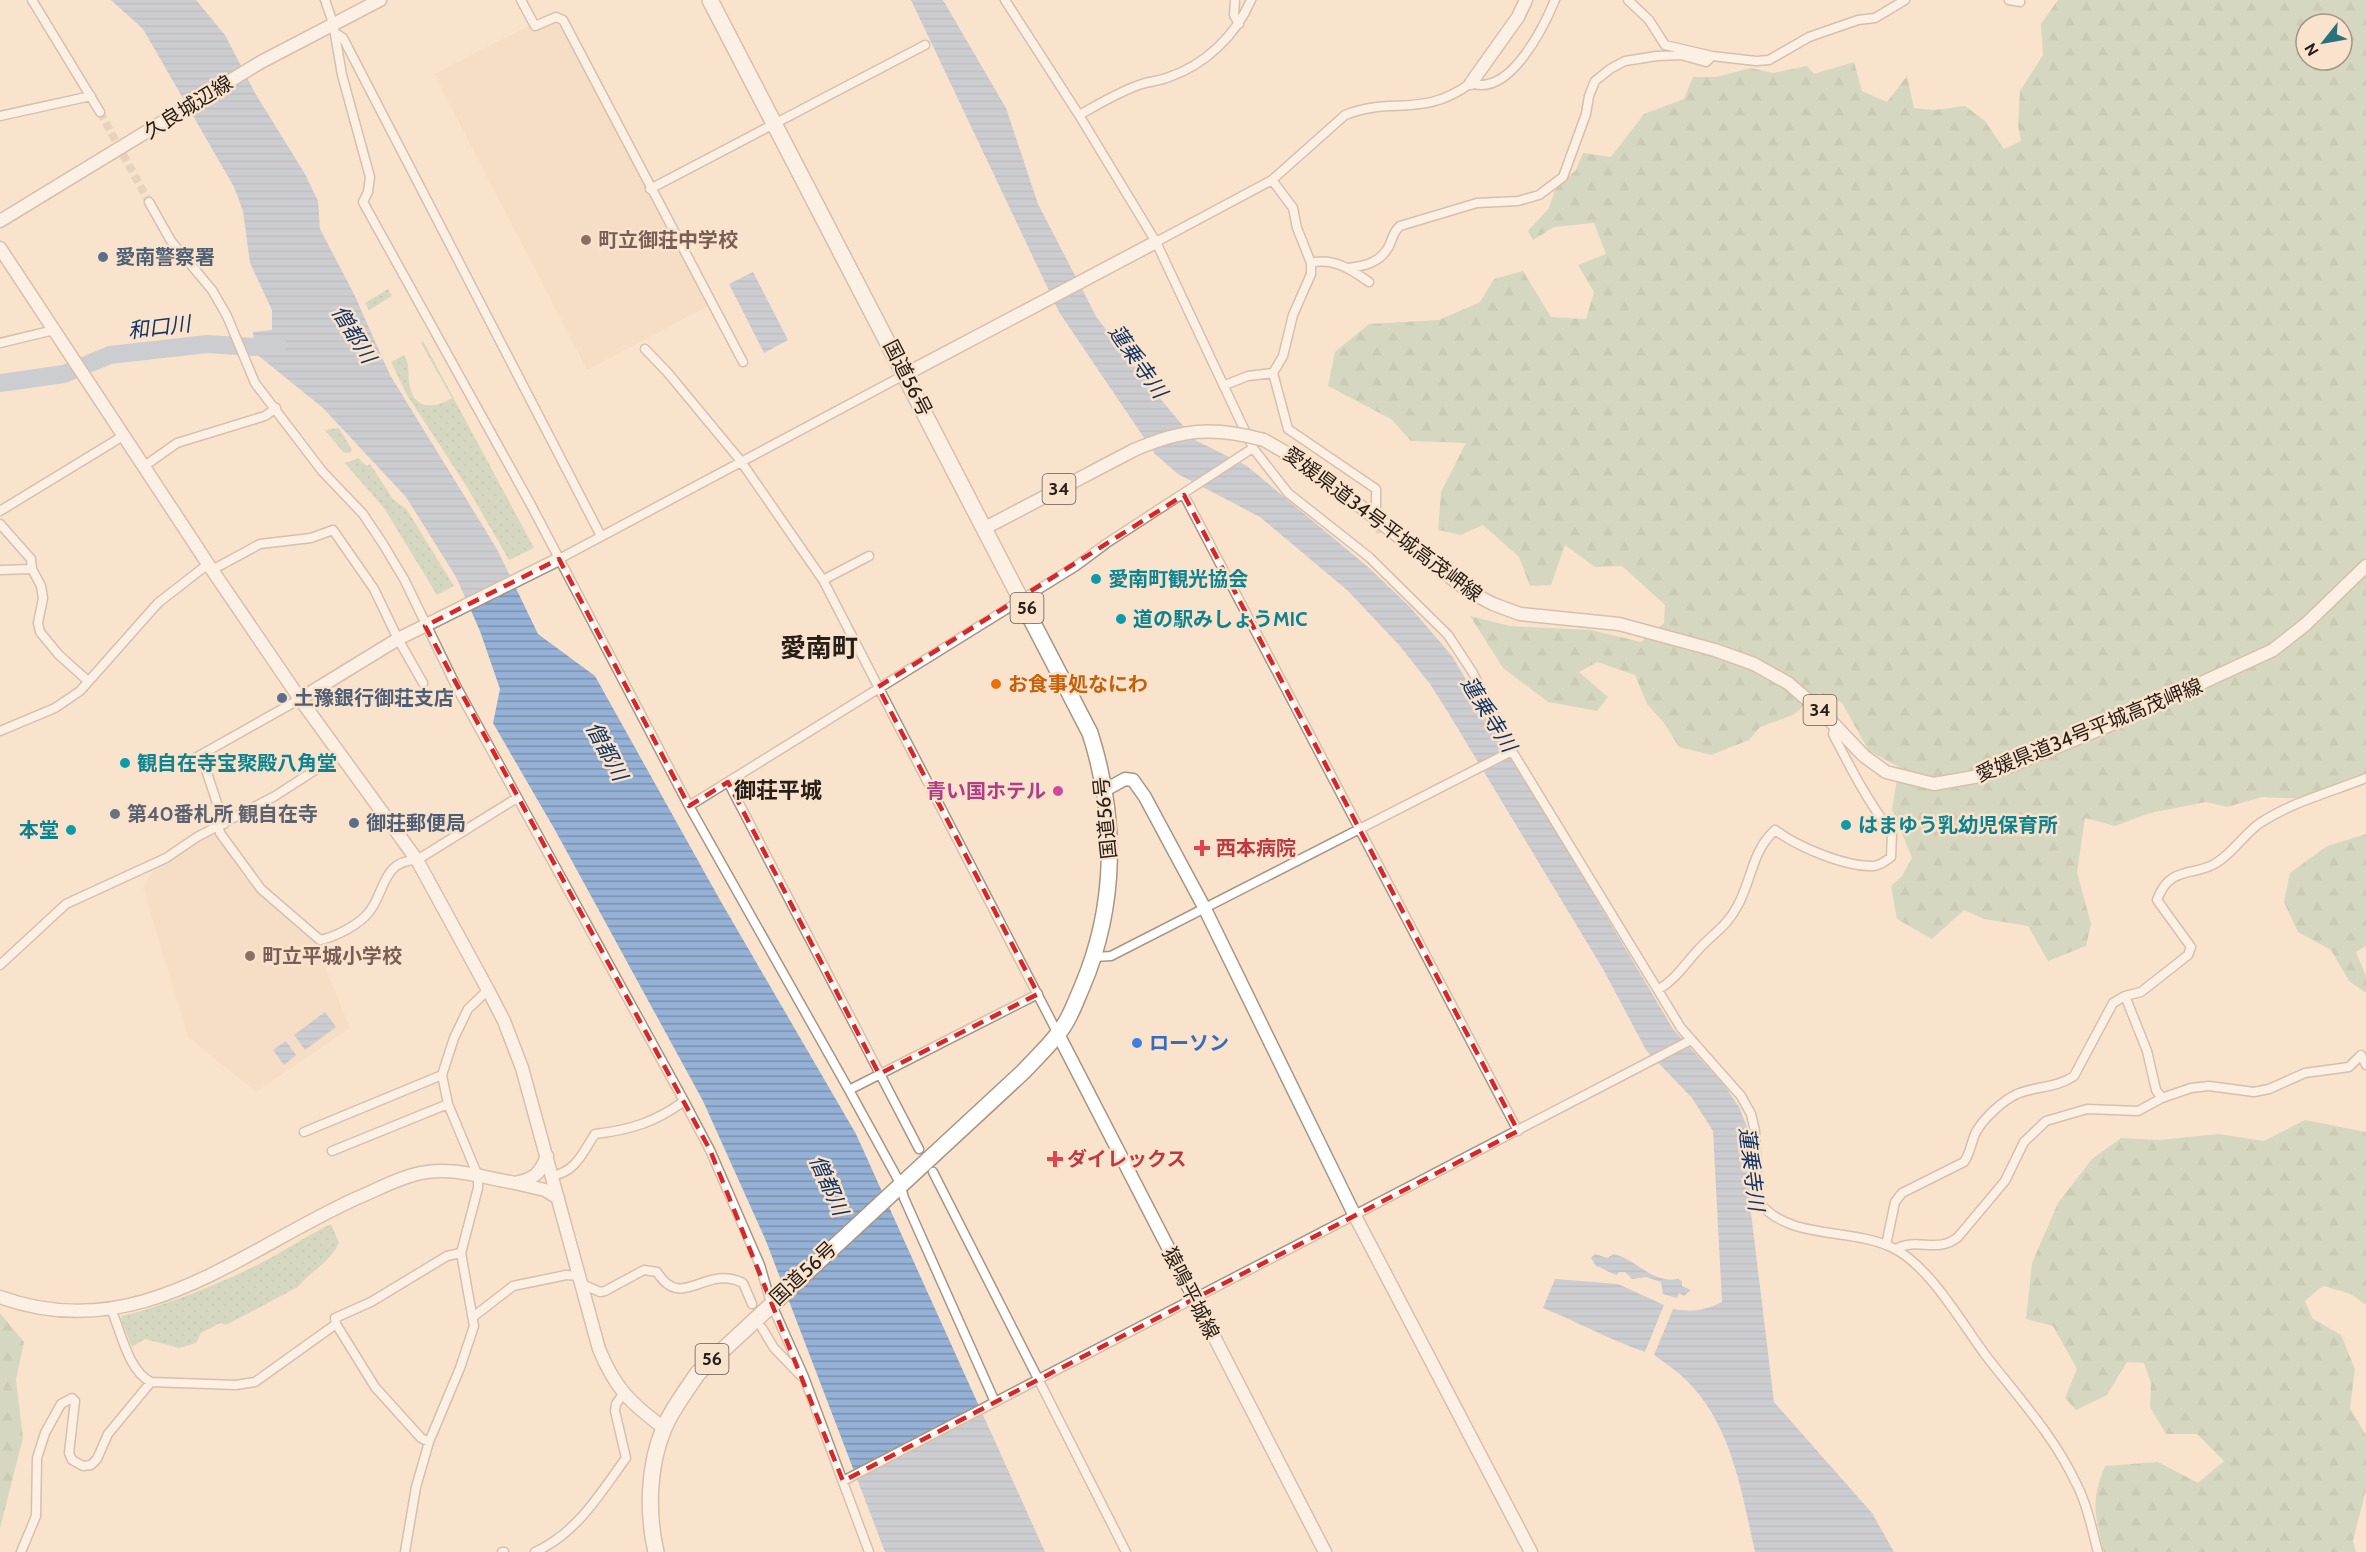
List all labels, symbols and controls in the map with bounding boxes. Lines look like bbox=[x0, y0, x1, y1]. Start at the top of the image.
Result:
north arrow bbox=[2294, 12, 2354, 72]
text: N bbox=[2301, 40, 2323, 59]
street label: 久良城辺線 bbox=[139, 70, 237, 144]
place label: 町立御荘中学校 bbox=[598, 228, 738, 252]
marker: 町立御荘中学校 bbox=[579, 233, 593, 247]
place label: 愛南警察署 bbox=[115, 245, 215, 269]
marker: 愛南警察署 bbox=[96, 250, 110, 264]
water label: 僧都川 bbox=[327, 301, 382, 369]
water label: 和口川 bbox=[126, 311, 194, 343]
water label: 蓮乗寺川 bbox=[1104, 319, 1173, 404]
street label: 国道56号 bbox=[879, 336, 937, 420]
street label: 愛媛県道34号平城高茂岬線 bbox=[1279, 441, 1487, 607]
road number: 34 bbox=[1042, 474, 1076, 504]
place label: 愛南町観光協会 bbox=[1108, 567, 1248, 591]
marker: 愛南町観光協会 bbox=[1089, 572, 1103, 586]
road number: 56 bbox=[1010, 593, 1044, 623]
place label: 道の駅みしょうMIC bbox=[1133, 607, 1307, 631]
marker: 道の駅みしょうMIC bbox=[1114, 612, 1128, 626]
district label: 愛南町 bbox=[780, 632, 858, 664]
place label: お食事処なにわ bbox=[1008, 672, 1148, 696]
water label: 蓮乗寺川 bbox=[1456, 672, 1523, 758]
street label: 愛媛県道34号平城高茂岬線 bbox=[1972, 673, 2206, 787]
marker: お食事処なにわ bbox=[989, 677, 1003, 691]
place label: 土豫銀行御荘支店 bbox=[294, 686, 454, 710]
marker: 土豫銀行御荘支店 bbox=[275, 691, 289, 705]
road number: 34 bbox=[1804, 695, 1836, 725]
water label: 僧都川 bbox=[581, 717, 634, 786]
place label: 観自在寺宝聚殿八角堂 bbox=[137, 751, 337, 775]
marker: 観自在寺宝聚殿八角堂 bbox=[118, 756, 132, 770]
street label: 国道56号 bbox=[1089, 776, 1121, 860]
district label: 御荘平城 bbox=[734, 777, 822, 804]
place label: 青い国ホテル bbox=[926, 779, 1046, 803]
marker: 青い国ホテル bbox=[1051, 784, 1065, 798]
place label: 第40番札所 観自在寺 bbox=[127, 802, 318, 826]
marker: 第40番札所 観自在寺 bbox=[108, 807, 122, 821]
place label: 御荘郵便局 bbox=[366, 811, 466, 835]
place label: はまゆう乳幼児保育所 bbox=[1858, 813, 2058, 837]
marker: 御荘郵便局 bbox=[347, 816, 361, 830]
place label: 本堂 bbox=[19, 818, 59, 842]
marker: はまゆう乳幼児保育所 bbox=[1839, 818, 1853, 832]
marker: 本堂 bbox=[64, 823, 78, 837]
place label: 西本病院 bbox=[1216, 836, 1296, 860]
marker: 西本病院 bbox=[1193, 839, 1211, 857]
place label: 町立平城小学校 bbox=[262, 944, 402, 968]
marker: 町立平城小学校 bbox=[243, 949, 257, 963]
place label: ローソン bbox=[1149, 1031, 1229, 1055]
marker: ローソン bbox=[1130, 1036, 1144, 1050]
water label: 蓮乗寺川 bbox=[1734, 1126, 1770, 1214]
place label: ダイレックス bbox=[1067, 1147, 1186, 1171]
water label: 僧都川 bbox=[805, 1151, 854, 1221]
marker: ダイレックス bbox=[1048, 1152, 1062, 1166]
street label: 国道56号 bbox=[765, 1236, 841, 1310]
street label: 猿鳴平城線 bbox=[1158, 1243, 1224, 1343]
road number: 56 bbox=[696, 1344, 728, 1374]

